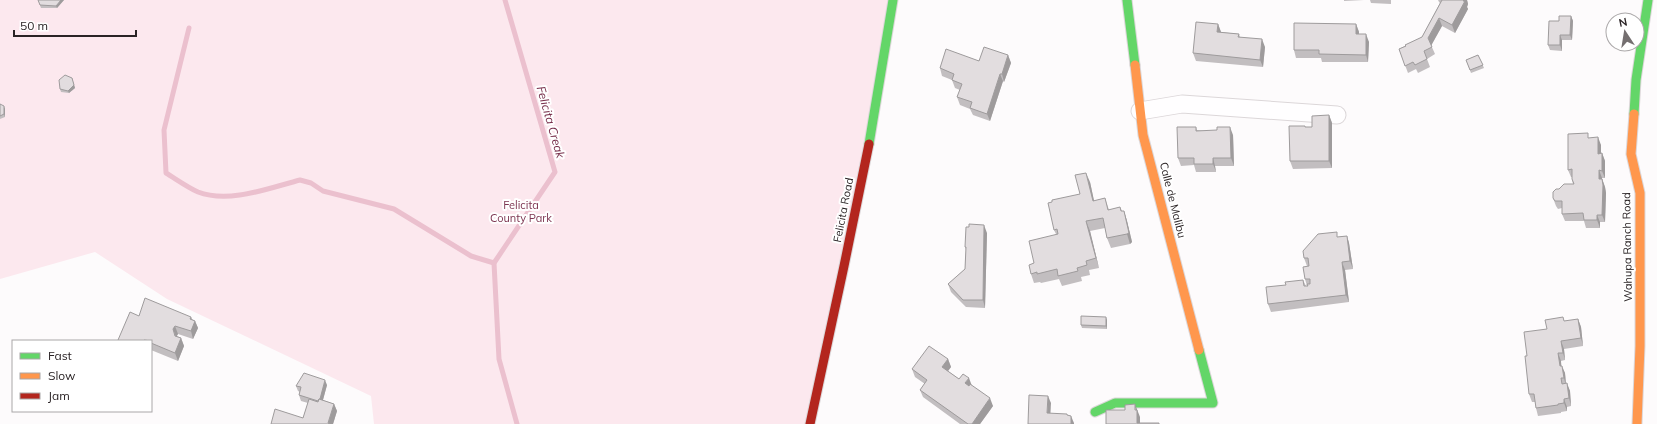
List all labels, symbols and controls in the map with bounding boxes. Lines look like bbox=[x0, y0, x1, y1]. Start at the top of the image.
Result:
scale bar bbox=[14, 12, 136, 38]
north arrow bbox=[1605, 12, 1645, 52]
text: N bbox=[1617, 15, 1628, 30]
text: 50 m bbox=[20, 18, 48, 33]
water label: Felicita Creak bbox=[534, 84, 569, 161]
street label: Calle de Malibu bbox=[1157, 161, 1189, 239]
street label: Felicita Road bbox=[830, 176, 856, 244]
street label: Wahupa Ranch Road bbox=[1619, 192, 1635, 302]
park label: Felicita County Park bbox=[490, 198, 552, 225]
legend bbox=[12, 340, 152, 412]
text: Fast bbox=[48, 348, 72, 363]
text: Slow bbox=[48, 368, 76, 383]
text: Jam bbox=[48, 388, 70, 403]

